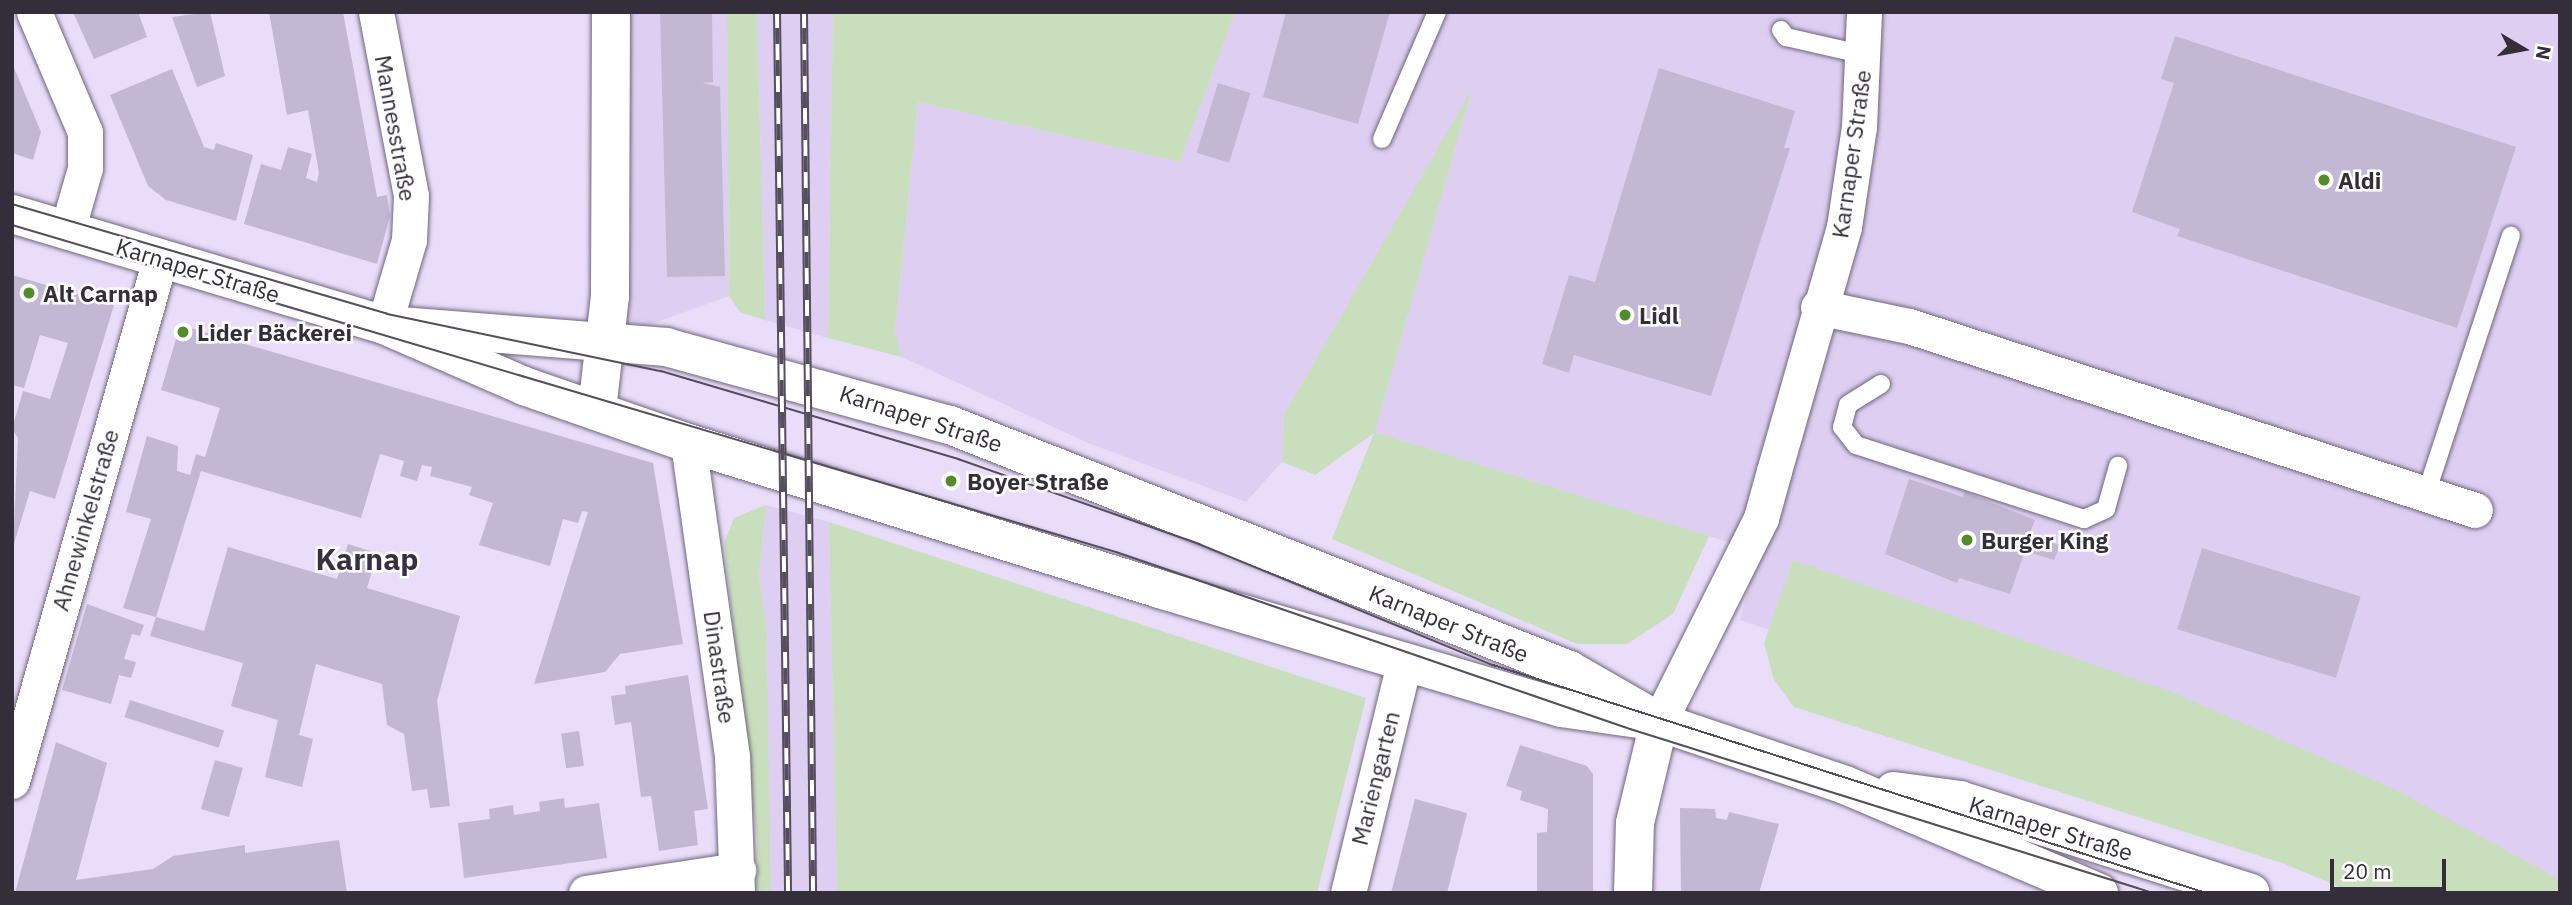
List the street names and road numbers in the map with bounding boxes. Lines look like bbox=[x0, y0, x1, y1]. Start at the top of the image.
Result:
street label: Mannesstraße bbox=[370, 53, 422, 203]
street label: Karnaper Straße bbox=[1826, 68, 1876, 240]
street label: Karnaper Straße bbox=[113, 232, 283, 308]
street label: Karnaper Straße bbox=[836, 379, 1006, 457]
street label: Ahnewinkelstraße bbox=[46, 426, 124, 614]
street label: Karnaper Straße bbox=[1365, 578, 1533, 668]
street label: Dinastraße bbox=[698, 609, 742, 725]
street label: Mariengarten bbox=[1345, 708, 1405, 848]
street label: Karnaper Straße bbox=[1966, 790, 2136, 866]

